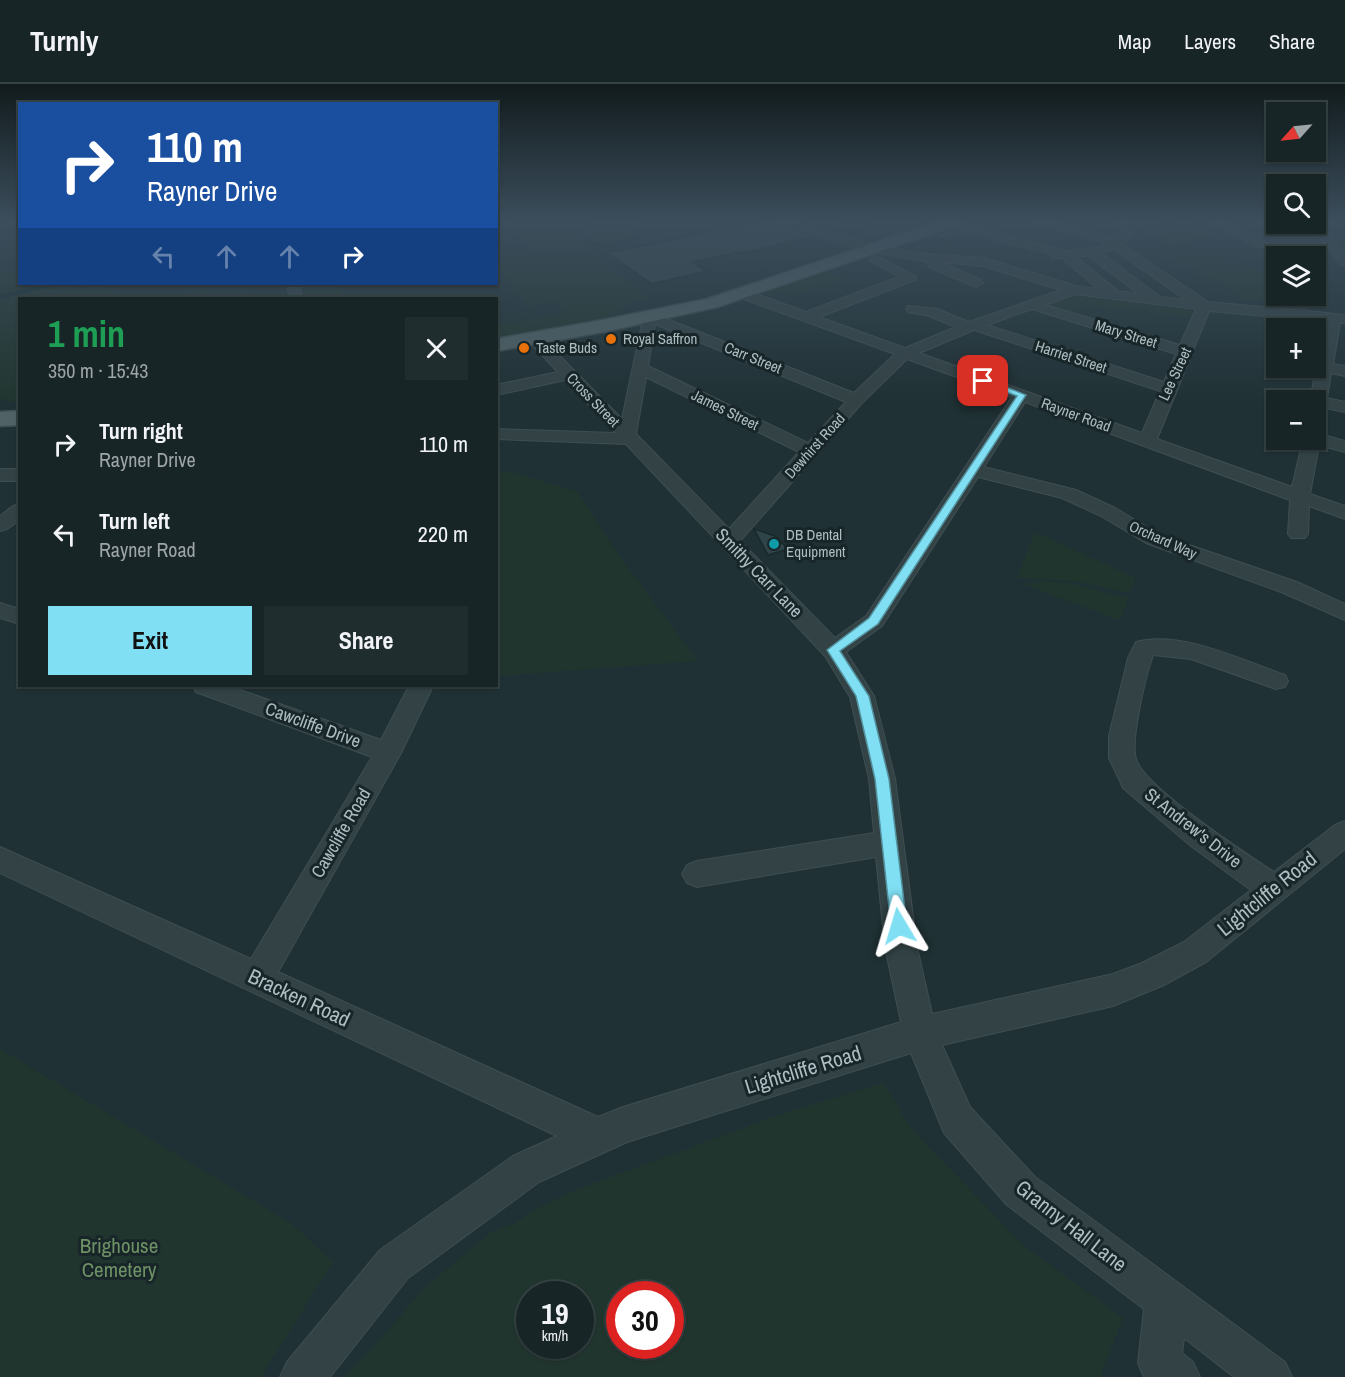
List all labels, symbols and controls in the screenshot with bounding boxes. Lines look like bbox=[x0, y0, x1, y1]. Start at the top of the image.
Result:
text: Turnly bbox=[30, 22, 99, 60]
text: Map bbox=[1118, 27, 1151, 56]
text: Layers bbox=[1184, 27, 1236, 56]
text: Share bbox=[1269, 27, 1315, 56]
north arrow bbox=[1266, 102, 1326, 162]
map controls bbox=[1266, 102, 1326, 450]
text: 110 m bbox=[147, 119, 243, 175]
icon: right bbox=[48, 126, 126, 204]
text: Rayner Drive bbox=[147, 173, 277, 209]
button: search bbox=[1266, 174, 1326, 234]
icon: left bbox=[147, 240, 180, 273]
icon: ahead bbox=[210, 240, 243, 273]
icon: ahead bbox=[273, 240, 306, 273]
icon: right bbox=[336, 240, 369, 273]
button: layers bbox=[1266, 246, 1326, 306]
text: 1 min bbox=[48, 310, 125, 358]
street label: Mary Street bbox=[1093, 314, 1160, 353]
button: close bbox=[405, 317, 468, 380]
button: + bbox=[1266, 318, 1326, 378]
place label: Royal Saffron bbox=[623, 328, 697, 349]
marker: Royal Saffron bbox=[604, 332, 618, 346]
street label: Harriet Street bbox=[1033, 335, 1110, 378]
place label: Taste Buds bbox=[536, 337, 597, 358]
street label: Carr Street bbox=[721, 337, 786, 379]
marker: Taste Buds bbox=[517, 341, 531, 355]
street label: Lee Street bbox=[1153, 343, 1196, 404]
pin bbox=[957, 355, 1008, 406]
text: 350 m · 15:43 bbox=[48, 357, 148, 384]
icon: arrive bbox=[966, 364, 999, 397]
street label: Cross Street bbox=[562, 368, 625, 432]
street label: James Street bbox=[688, 384, 763, 435]
button: − bbox=[1266, 390, 1326, 450]
street label: Rayner Road bbox=[1039, 392, 1114, 437]
street label: Dewhirst Road bbox=[780, 408, 850, 483]
text: Turn right bbox=[99, 416, 183, 446]
icon: right bbox=[48, 428, 81, 461]
text: 110 m bbox=[419, 429, 468, 459]
text: Rayner Drive bbox=[99, 446, 196, 473]
text: Turn left bbox=[99, 506, 170, 536]
street label: Orchard Way bbox=[1126, 515, 1201, 564]
icon: left bbox=[48, 518, 81, 551]
text: 220 m bbox=[418, 519, 468, 549]
street label: Smithy Carr Lane bbox=[710, 522, 809, 623]
place label: DB Dental Equipment bbox=[786, 524, 846, 562]
text: Rayner Road bbox=[99, 536, 196, 563]
marker: DB Dental Equipment bbox=[767, 537, 781, 551]
button: Exit bbox=[48, 606, 252, 675]
button: Share bbox=[264, 606, 468, 675]
street label: Cawcliffe Drive bbox=[262, 696, 364, 753]
street label: St Andrew's Drive bbox=[1140, 782, 1247, 873]
street label: Cawcliffe Road bbox=[305, 783, 376, 882]
street label: Lightcliffe Road bbox=[1211, 844, 1323, 943]
position arrow bbox=[867, 894, 931, 958]
street label: Bracken Road bbox=[244, 961, 355, 1034]
street label: Lightcliffe Road bbox=[741, 1038, 865, 1101]
street label: Granny Hall Lane bbox=[1010, 1173, 1133, 1278]
park label: Brighouse Cemetery bbox=[80, 1231, 158, 1284]
speed limit sign: 30 bbox=[606, 1281, 684, 1359]
text: 19 bbox=[541, 1293, 569, 1333]
text: km/h bbox=[542, 1325, 568, 1346]

